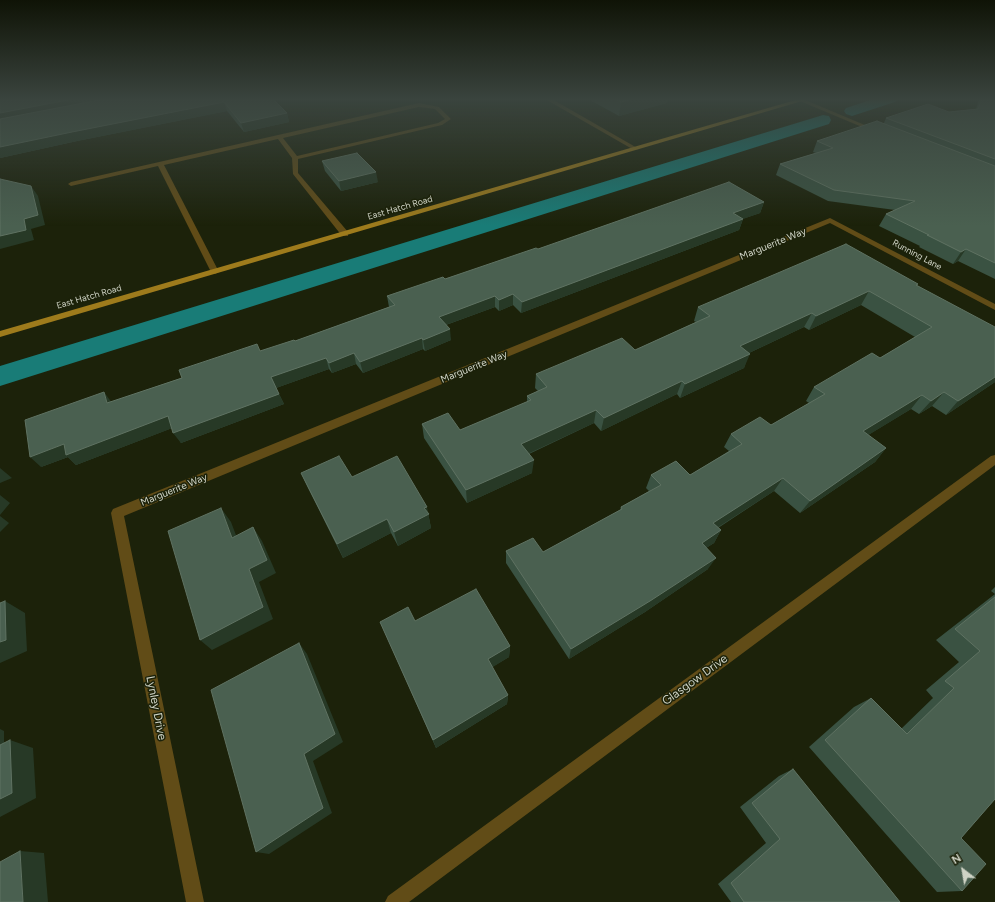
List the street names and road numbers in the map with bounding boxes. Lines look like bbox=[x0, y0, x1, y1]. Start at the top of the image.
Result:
street label: East Hatch Road bbox=[366, 194, 434, 222]
street label: Marguerite Way bbox=[738, 225, 808, 263]
street label: Running Lane bbox=[890, 237, 944, 273]
street label: East Hatch Road bbox=[55, 283, 123, 311]
street label: Marguerite Way bbox=[439, 348, 509, 386]
street label: Marguerite Way bbox=[139, 471, 209, 509]
street label: Glasgow Drive bbox=[659, 651, 731, 709]
street label: Lynley Drive bbox=[143, 675, 169, 741]

